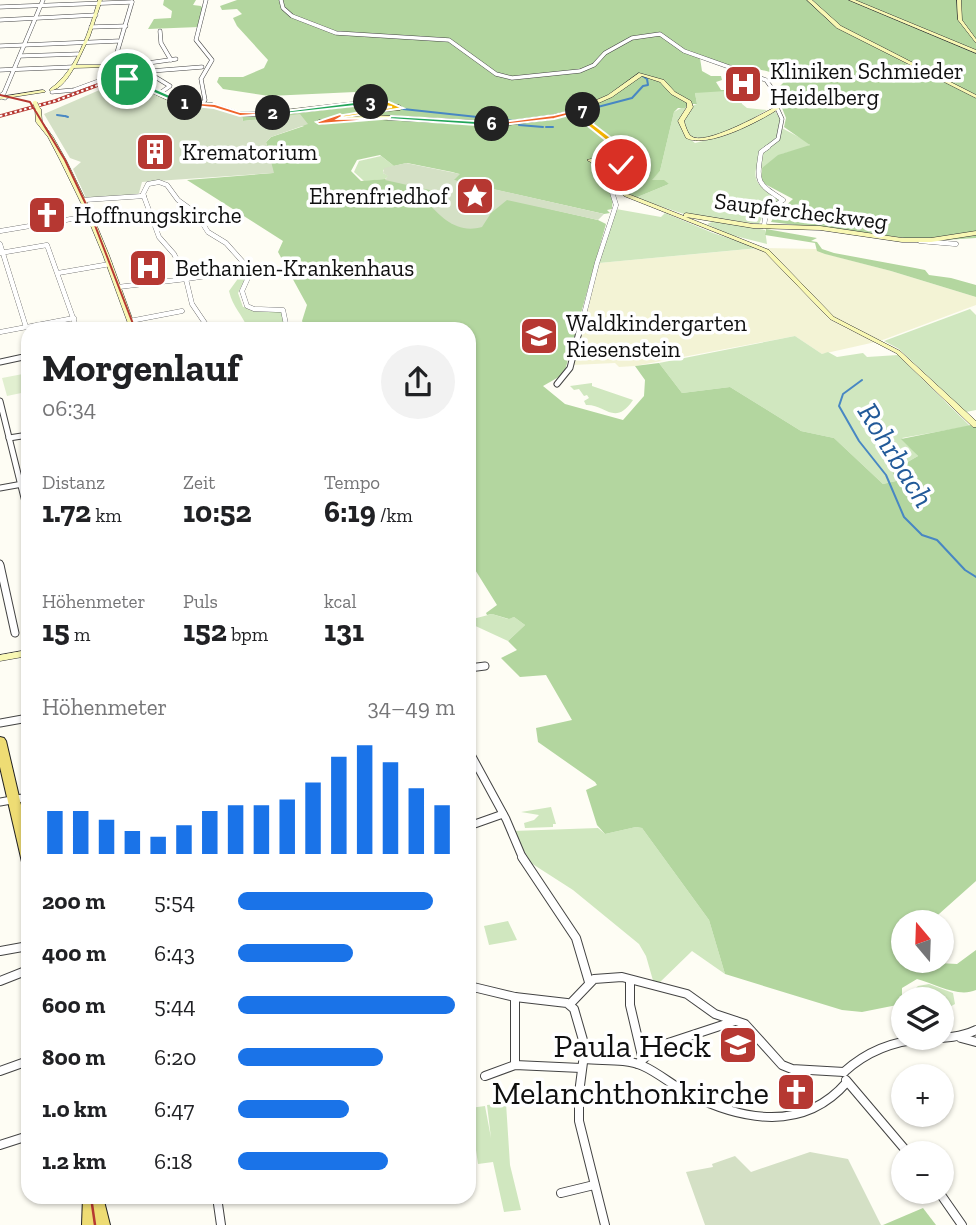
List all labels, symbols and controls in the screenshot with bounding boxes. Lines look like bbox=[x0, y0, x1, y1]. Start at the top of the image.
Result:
pin bbox=[97, 49, 157, 109]
place label: Kliniken Schmieder Heidelberg bbox=[770, 57, 964, 111]
icon: arrive bbox=[108, 60, 146, 98]
hospital icon: Kliniken Schmieder Heidelberg bbox=[722, 63, 764, 105]
pin: 3 bbox=[354, 84, 388, 119]
pin: 1 bbox=[168, 86, 202, 120]
text: 3 bbox=[365, 90, 376, 113]
text: 1 bbox=[181, 91, 188, 114]
pin: 7 bbox=[566, 92, 600, 128]
pin: 2 bbox=[256, 96, 290, 130]
text: 7 bbox=[578, 98, 587, 121]
text: 2 bbox=[267, 101, 278, 124]
pin: 6 bbox=[475, 106, 510, 142]
text: 6 bbox=[486, 112, 497, 135]
building icon: Krematorium bbox=[134, 131, 176, 173]
pin bbox=[591, 135, 651, 195]
place label: Krematorium bbox=[182, 138, 318, 166]
icon: check bbox=[602, 146, 640, 184]
place icon: Ehrenfriedhof bbox=[454, 175, 496, 217]
place label: Ehrenfriedhof bbox=[309, 182, 450, 210]
street label: Saupfercheckweg bbox=[713, 186, 890, 236]
church icon: Hoffnungskirche bbox=[26, 194, 68, 236]
place label: Hoffnungskirche bbox=[74, 201, 242, 229]
hospital icon: Bethanien-Krankenhaus bbox=[127, 247, 169, 289]
place label: Bethanien-Krankenhaus bbox=[175, 254, 414, 282]
place label: Waldkindergarten Riesenstein bbox=[566, 309, 747, 363]
school or university icon: Waldkindergarten Riesenstein bbox=[518, 315, 560, 357]
text: Morgenlauf bbox=[42, 345, 240, 391]
button: share bbox=[381, 345, 455, 419]
text: 06:34 bbox=[42, 394, 96, 422]
water label: Rohrbach bbox=[850, 396, 942, 514]
text: Distanz bbox=[42, 471, 105, 494]
text: Zeit bbox=[183, 471, 215, 494]
text: Tempo bbox=[324, 471, 380, 494]
text: 1.72 bbox=[42, 494, 91, 530]
text: 10:52 bbox=[183, 494, 252, 530]
text: 6:19 bbox=[324, 494, 376, 530]
text: km bbox=[91, 504, 122, 527]
text: /km bbox=[376, 504, 413, 527]
text: Höhenmeter bbox=[42, 590, 145, 613]
text: Puls bbox=[183, 590, 218, 613]
text: kcal bbox=[324, 590, 357, 613]
text: 15 bbox=[42, 613, 70, 649]
text: 152 bbox=[183, 613, 227, 649]
text: 131 bbox=[324, 613, 364, 649]
text: m bbox=[70, 623, 91, 646]
text: bpm bbox=[227, 623, 268, 646]
text: Höhenmeter bbox=[42, 693, 167, 721]
text: 34–49 m bbox=[368, 693, 455, 721]
text: 200 m bbox=[42, 887, 105, 915]
text: 5:54 bbox=[154, 887, 195, 915]
north arrow bbox=[891, 910, 954, 973]
map controls bbox=[891, 910, 954, 1204]
text: 400 m bbox=[42, 939, 106, 967]
text: 6:43 bbox=[154, 939, 195, 967]
button: layers bbox=[891, 987, 954, 1050]
text: 600 m bbox=[42, 991, 105, 1019]
text: 5:44 bbox=[154, 991, 196, 1019]
school or university icon: Paula Heck bbox=[717, 1024, 759, 1066]
place label: Paula Heck bbox=[554, 1026, 711, 1065]
text: 800 m bbox=[42, 1043, 105, 1071]
text: 6:20 bbox=[154, 1043, 196, 1071]
button: + bbox=[891, 1064, 954, 1127]
church icon: Melanchthonkirche bbox=[775, 1071, 817, 1113]
place label: Melanchthonkirche bbox=[492, 1073, 769, 1112]
text: 1.0 km bbox=[42, 1095, 107, 1123]
text: 6:47 bbox=[154, 1095, 194, 1123]
button: − bbox=[891, 1141, 954, 1204]
text: 1.2 km bbox=[42, 1147, 106, 1175]
text: 6:18 bbox=[154, 1147, 193, 1175]

